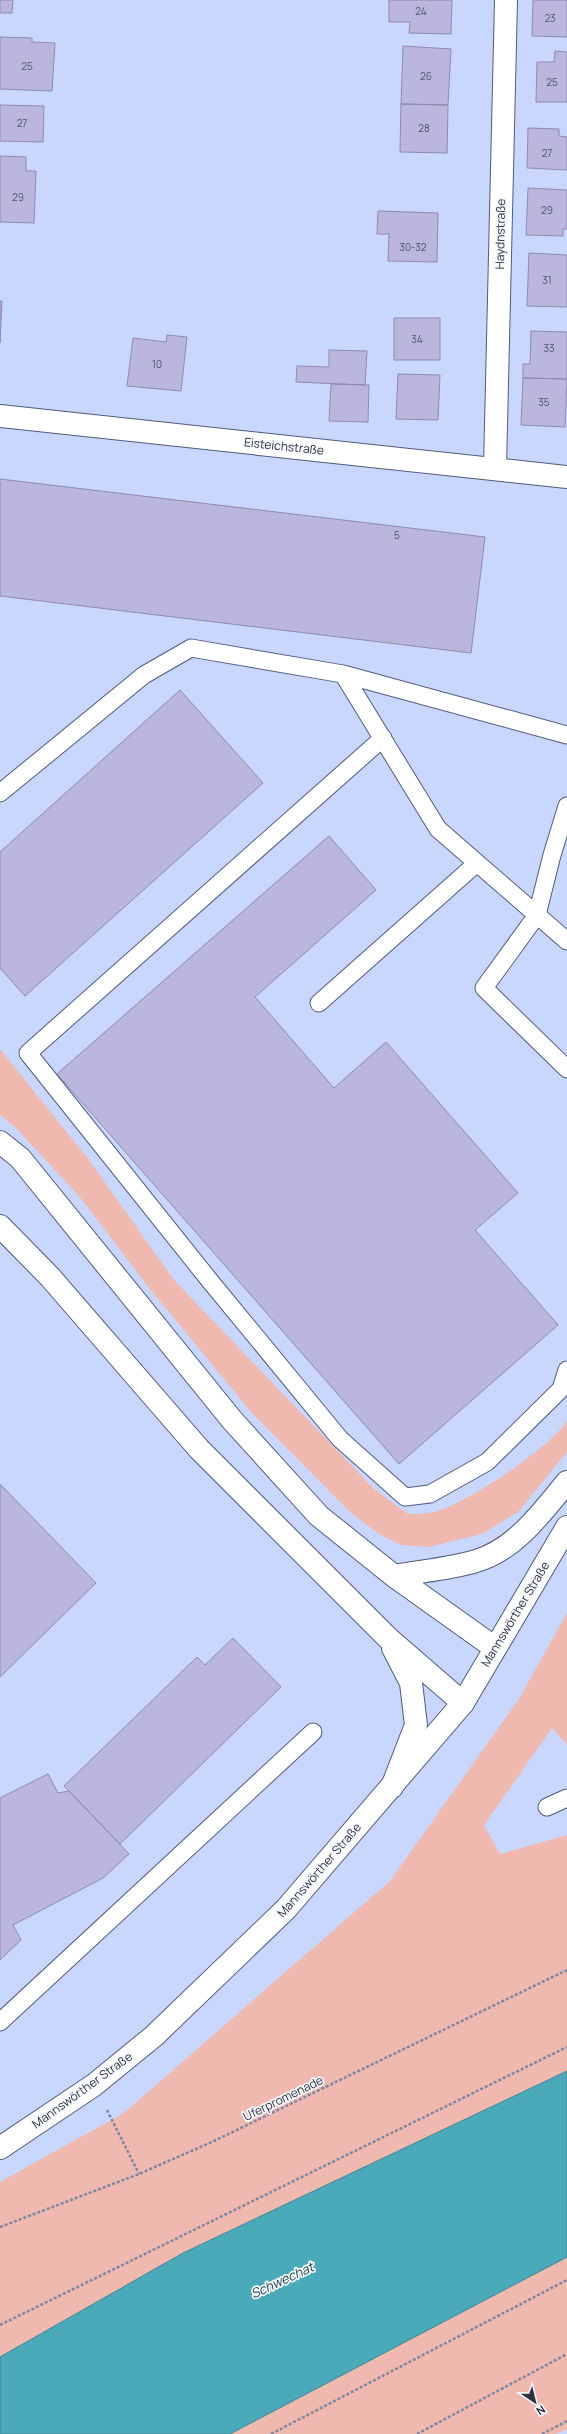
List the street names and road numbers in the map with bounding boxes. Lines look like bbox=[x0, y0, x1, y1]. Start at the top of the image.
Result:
street label: Haydnstraße bbox=[491, 198, 509, 270]
street label: Eisteichstraße bbox=[243, 433, 325, 459]
street label: Mannswörther Straße bbox=[477, 1558, 553, 1670]
street label: Mannswörther Straße bbox=[273, 1819, 365, 1921]
street label: Mannswörther Straße bbox=[28, 2048, 136, 2132]
street label: Uferpromenade bbox=[240, 2071, 326, 2125]

